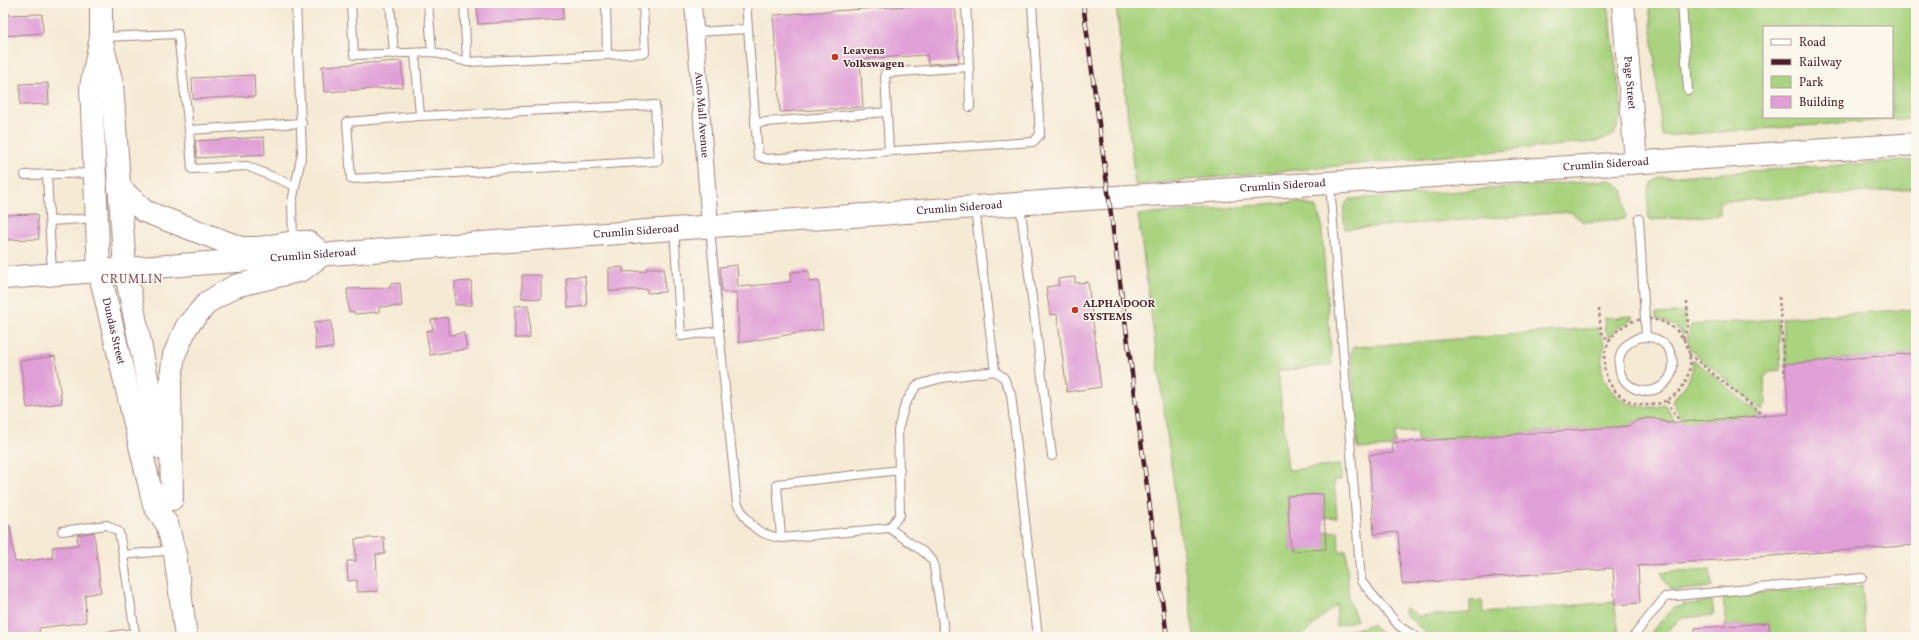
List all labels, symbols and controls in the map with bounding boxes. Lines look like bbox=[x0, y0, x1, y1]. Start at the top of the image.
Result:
legend bbox=[1763, 26, 1893, 118]
text: Road bbox=[1799, 35, 1826, 51]
place label: Leavens Volkswagen bbox=[843, 44, 904, 72]
marker: Leavens Volkswagen bbox=[830, 52, 840, 62]
street label: Page Street bbox=[1620, 55, 1639, 110]
text: Railway bbox=[1799, 55, 1842, 71]
street label: Auto Mall Avenue bbox=[691, 71, 712, 158]
text: Park bbox=[1799, 75, 1824, 91]
text: Building bbox=[1799, 95, 1844, 111]
street label: Crumlin Sideroad bbox=[1563, 154, 1649, 175]
street label: Crumlin Sideroad bbox=[1239, 176, 1326, 196]
street label: Crumlin Sideroad bbox=[916, 197, 1003, 219]
street label: Crumlin Sideroad bbox=[593, 221, 680, 242]
street label: Crumlin Sideroad bbox=[270, 245, 357, 266]
district label: CRUMLIN bbox=[101, 272, 163, 288]
street label: Dundas Street bbox=[98, 296, 128, 366]
place label: ALPHA DOOR SYSTEMS bbox=[1083, 297, 1156, 325]
marker: ALPHA DOOR SYSTEMS bbox=[1070, 305, 1080, 315]

